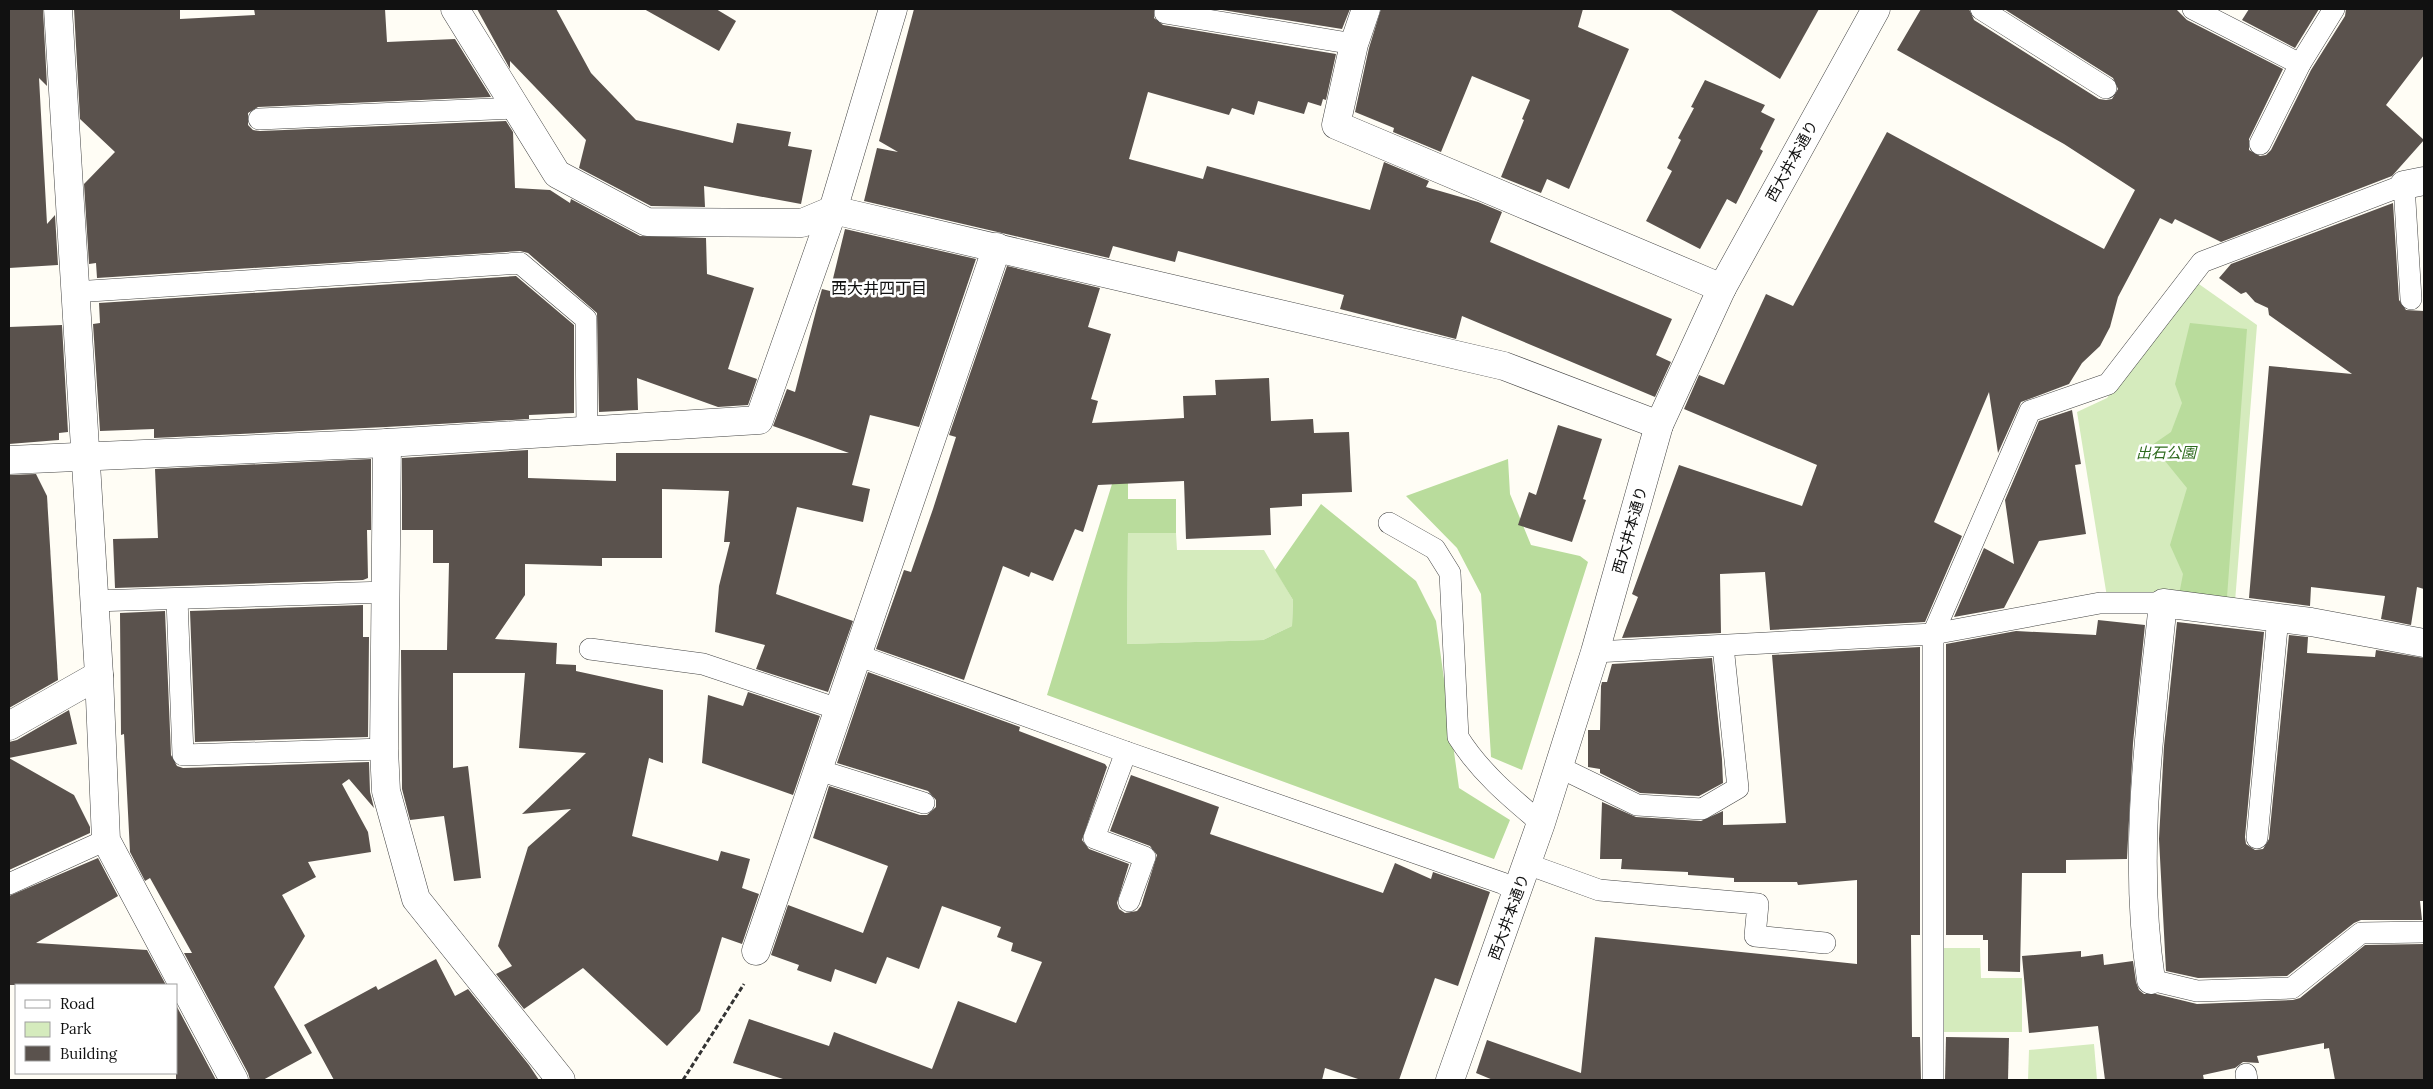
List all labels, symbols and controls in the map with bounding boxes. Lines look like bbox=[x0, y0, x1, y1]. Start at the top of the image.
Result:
street label: 西大井本通り bbox=[1761, 117, 1822, 205]
district label: 西大井四丁目 bbox=[831, 278, 927, 298]
park label: 出石公園 bbox=[2136, 443, 2198, 462]
street label: 西大井本通り bbox=[1608, 484, 1651, 576]
street label: 西大井本通り bbox=[1484, 871, 1533, 962]
legend bbox=[15, 984, 178, 1074]
text: Road bbox=[60, 994, 95, 1013]
text: Park bbox=[60, 1019, 91, 1038]
text: Building bbox=[60, 1044, 118, 1063]

